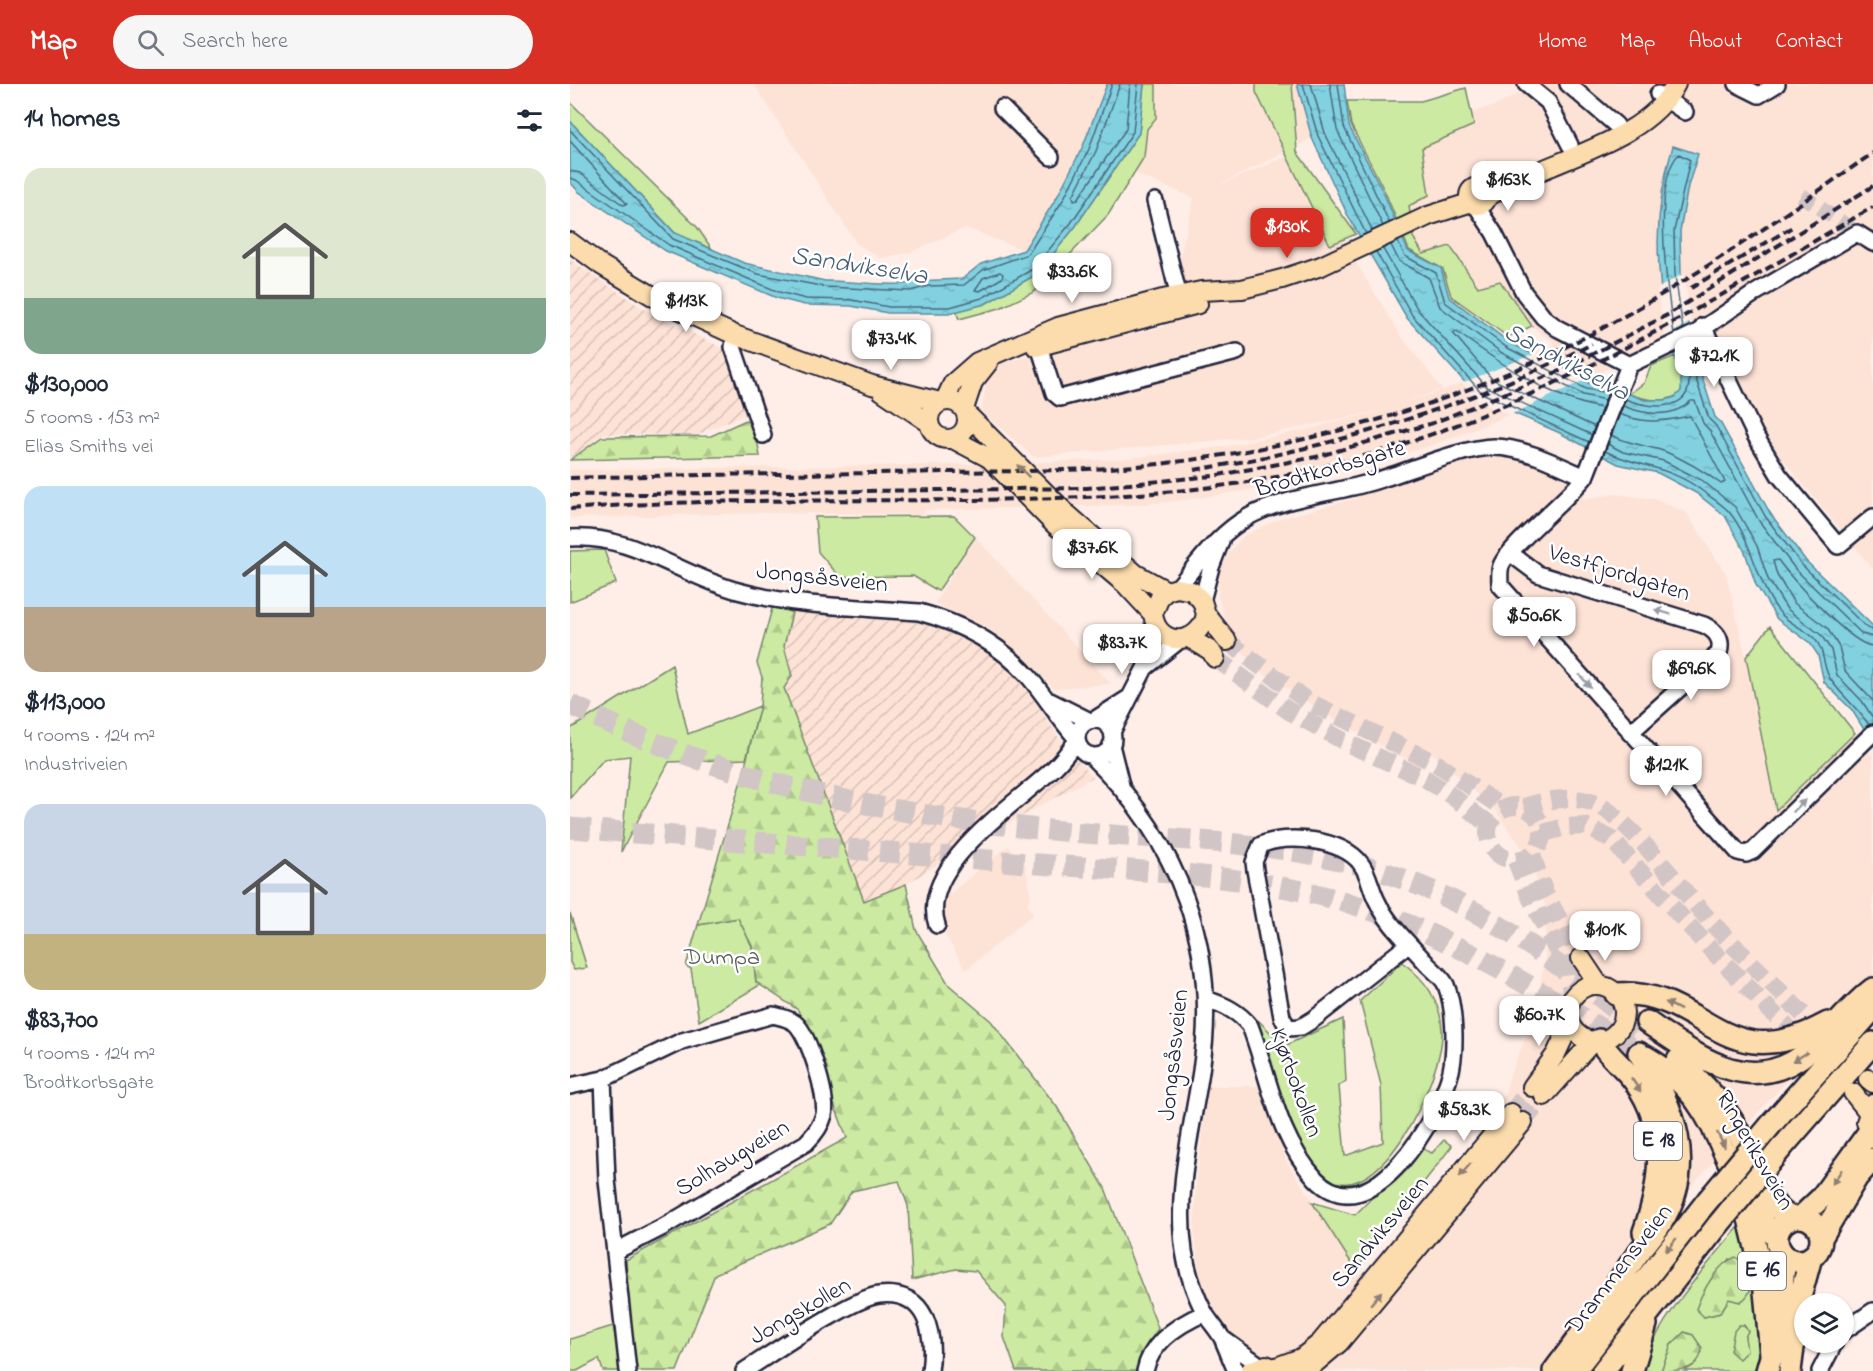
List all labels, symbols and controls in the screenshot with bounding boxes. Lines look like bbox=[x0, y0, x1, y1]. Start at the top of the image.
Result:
search box bbox=[113, 15, 533, 69]
text: Map bbox=[30, 22, 77, 63]
icon: search bbox=[134, 26, 167, 59]
text: Search here bbox=[182, 26, 288, 58]
text: Home bbox=[1538, 27, 1587, 57]
text: Map bbox=[1620, 27, 1655, 57]
text: About bbox=[1688, 27, 1742, 57]
text: Contact bbox=[1775, 27, 1843, 57]
text: 14 homes bbox=[24, 101, 120, 139]
icon: filters bbox=[513, 104, 546, 137]
pin: $163K bbox=[1466, 161, 1550, 212]
text: $163K bbox=[1485, 166, 1531, 195]
icon: home bbox=[231, 207, 339, 315]
pin: $130K bbox=[1245, 208, 1329, 259]
text: $130K bbox=[1264, 213, 1310, 242]
water label: Sandvikselva bbox=[788, 237, 931, 297]
pin: $33.6K bbox=[1023, 253, 1121, 304]
text: $33.6K bbox=[1046, 258, 1098, 287]
pin: $113K bbox=[644, 282, 728, 333]
text: $113K bbox=[665, 287, 707, 316]
water label: Sandvikselva bbox=[1496, 314, 1637, 413]
pin: $73.4K bbox=[842, 320, 940, 371]
text: $73.4K bbox=[866, 325, 916, 354]
pin: $72.1K bbox=[1665, 337, 1763, 388]
text: $72.1K bbox=[1689, 342, 1739, 371]
text: $130,000 bbox=[24, 366, 108, 404]
text: 5 rooms · 153 m² bbox=[24, 404, 160, 433]
street label: Brodtkorbsgate bbox=[1249, 432, 1410, 509]
text: Elias Smiths vei bbox=[24, 433, 153, 462]
one-way arrow bbox=[1017, 465, 1031, 479]
icon: home bbox=[231, 525, 339, 633]
pin: $37.6K bbox=[1043, 529, 1141, 580]
text: $37.6K bbox=[1066, 534, 1118, 563]
street label: Vestfjordgaten bbox=[1543, 536, 1694, 612]
street label: Jongsåsveien bbox=[755, 555, 889, 603]
pin: $50.6K bbox=[1485, 597, 1583, 648]
text: $50.6K bbox=[1507, 602, 1561, 631]
one-way arrow bbox=[1654, 606, 1672, 616]
pin: $83.7K bbox=[1073, 624, 1171, 675]
text: $83.7K bbox=[1097, 629, 1147, 658]
pin: $69.6K bbox=[1642, 650, 1740, 701]
text: $69.6K bbox=[1666, 655, 1716, 684]
one-way arrow bbox=[1578, 673, 1591, 688]
text: $113,000 bbox=[24, 684, 105, 722]
text: 4 rooms · 124 m² bbox=[24, 722, 155, 751]
pin: $121K bbox=[1624, 746, 1708, 797]
text: Industriveien bbox=[24, 751, 128, 780]
text: $121K bbox=[1644, 751, 1688, 780]
one-way arrow bbox=[1792, 799, 1806, 813]
icon: home bbox=[231, 843, 339, 951]
pin: $101K bbox=[1563, 911, 1647, 962]
text: $101K bbox=[1583, 916, 1627, 945]
park label: Dumpa bbox=[683, 941, 760, 976]
street label: Jongsåsveien bbox=[1151, 988, 1199, 1122]
pin: $60.7K bbox=[1490, 996, 1588, 1047]
text: $60.7K bbox=[1513, 1001, 1565, 1030]
text: $83,700 bbox=[24, 1002, 98, 1040]
one-way arrow bbox=[1664, 1002, 1682, 1012]
street label: Kjørbokollen bbox=[1259, 1024, 1331, 1142]
text: 4 rooms · 124 m² bbox=[24, 1040, 155, 1069]
one-way arrow bbox=[1792, 1051, 1808, 1062]
text: Brodtkorbsgate bbox=[24, 1069, 154, 1098]
one-way arrow bbox=[1630, 1077, 1641, 1093]
street label: Ringeriksveien bbox=[1706, 1085, 1802, 1217]
pin: $58.3K bbox=[1415, 1091, 1513, 1142]
text: $58.3K bbox=[1437, 1096, 1491, 1125]
street label: Solhaugveien bbox=[669, 1111, 797, 1207]
road number: E 18 bbox=[1634, 1122, 1682, 1160]
one-way arrow bbox=[1715, 1131, 1725, 1149]
one-way arrow bbox=[1458, 1162, 1471, 1178]
one-way arrow bbox=[1831, 1168, 1843, 1184]
street label: Sandviksveien bbox=[1323, 1169, 1439, 1297]
street label: Drammensveien bbox=[1557, 1197, 1682, 1344]
one-way arrow bbox=[1665, 1238, 1677, 1253]
road number: E 16 bbox=[1738, 1252, 1786, 1290]
street label: Jongskollen bbox=[744, 1269, 858, 1355]
one-way arrow bbox=[1370, 1290, 1383, 1306]
map controls bbox=[1794, 1293, 1854, 1353]
button: layers bbox=[1794, 1293, 1854, 1353]

